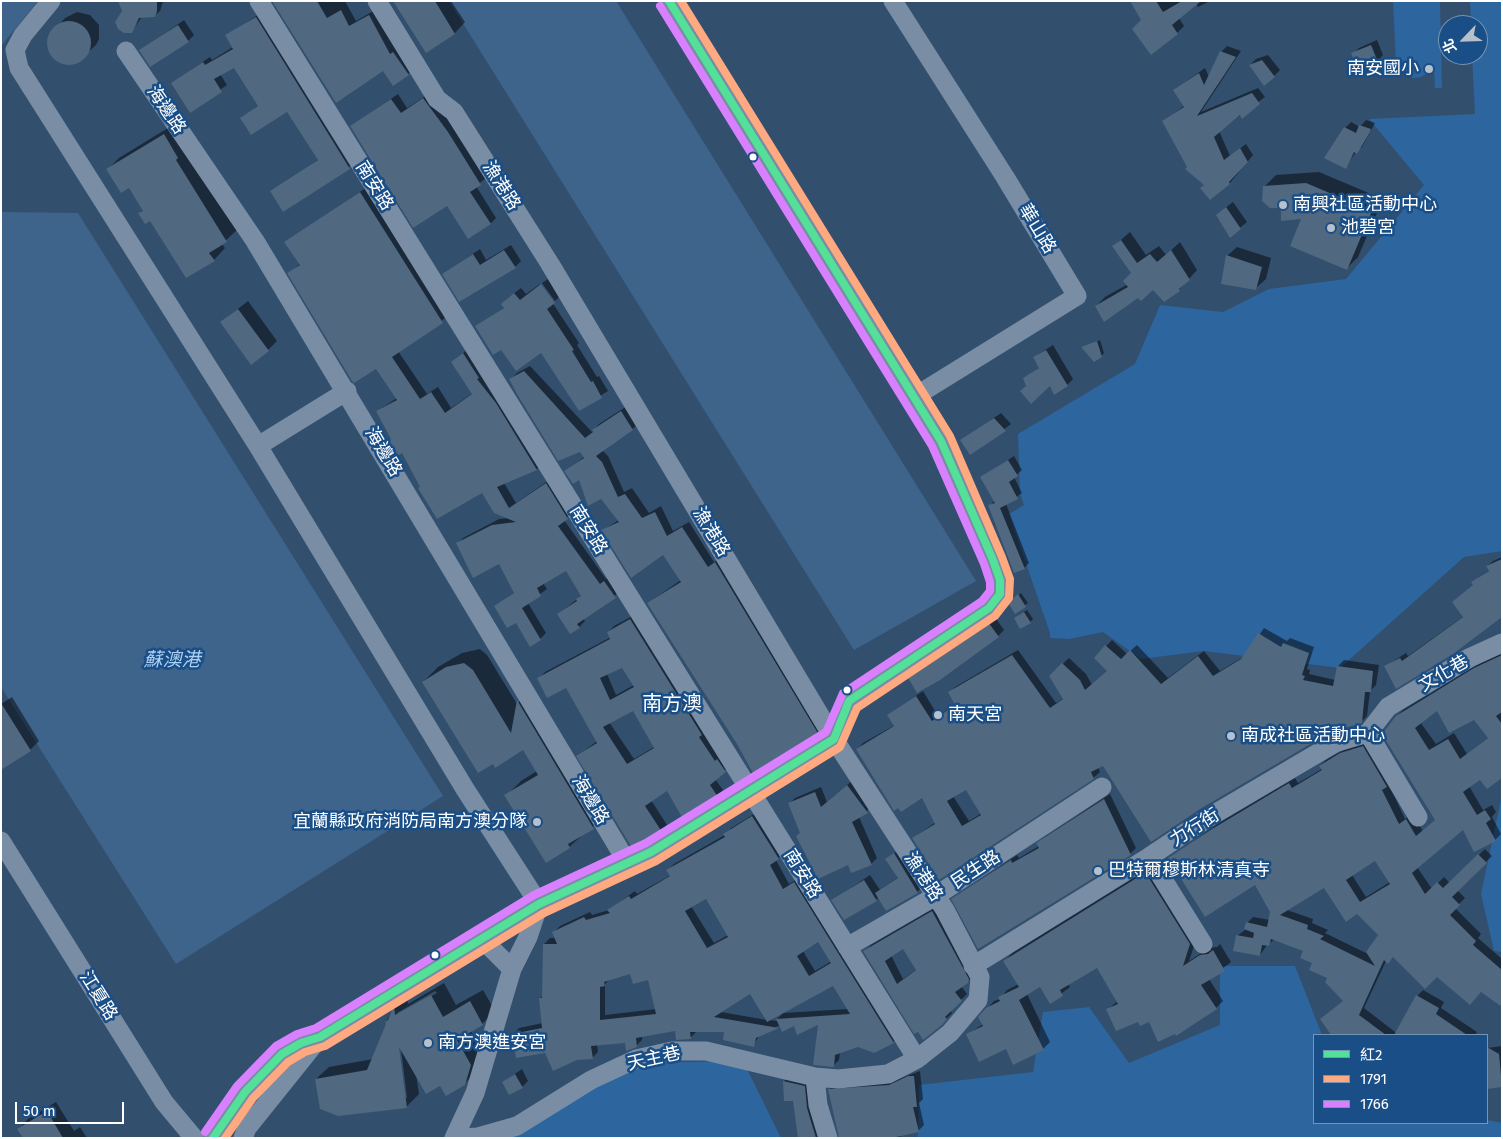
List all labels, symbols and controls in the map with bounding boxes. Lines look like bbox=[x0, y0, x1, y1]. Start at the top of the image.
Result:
north arrow bbox=[1438, 15, 1488, 65]
text: 北 bbox=[1439, 36, 1460, 56]
place label: 南安國小 bbox=[1347, 58, 1419, 80]
marker: 南安國小 bbox=[1423, 63, 1435, 75]
street label: 海邊路 bbox=[142, 82, 190, 138]
unlabelled marker bbox=[748, 152, 758, 162]
street label: 南安路 bbox=[351, 157, 397, 215]
street label: 漁港路 bbox=[478, 157, 524, 215]
place label: 南興社區活動中心 bbox=[1293, 194, 1437, 216]
marker: 南興社區活動中心 bbox=[1277, 199, 1289, 211]
street label: 華山路 bbox=[1014, 200, 1060, 258]
place label: 池碧宮 bbox=[1341, 217, 1395, 239]
marker: 池碧宮 bbox=[1325, 222, 1337, 234]
street label: 海邊路 bbox=[360, 423, 406, 481]
street label: 南安路 bbox=[565, 501, 611, 559]
street label: 漁港路 bbox=[688, 503, 734, 561]
water label: 蘇澳港 bbox=[144, 650, 200, 672]
street label: 文化巷 bbox=[1415, 651, 1473, 697]
unlabelled marker bbox=[842, 685, 852, 695]
district label: 南方澳 bbox=[642, 692, 702, 716]
place label: 南天宮 bbox=[948, 704, 1002, 726]
marker: 南天宮 bbox=[932, 709, 944, 721]
place label: 南成社區活動中心 bbox=[1241, 725, 1385, 747]
marker: 南成社區活動中心 bbox=[1225, 730, 1237, 742]
street label: 海邊路 bbox=[567, 771, 613, 829]
street label: 力行街 bbox=[1166, 805, 1224, 851]
place label: 宜蘭縣政府消防局南方澳分隊 bbox=[293, 811, 527, 833]
marker: 宜蘭縣政府消防局南方澳分隊 bbox=[531, 816, 543, 828]
street label: 南安路 bbox=[779, 845, 825, 903]
street label: 民生路 bbox=[947, 846, 1005, 894]
street label: 漁港路 bbox=[899, 848, 947, 906]
place label: 巴特爾穆斯林清真寺 bbox=[1108, 860, 1270, 882]
marker: 巴特爾穆斯林清真寺 bbox=[1092, 865, 1104, 877]
unlabelled marker bbox=[430, 950, 440, 960]
street label: 江夏路 bbox=[75, 967, 121, 1025]
place label: 南方澳進安宮 bbox=[438, 1032, 546, 1054]
legend bbox=[1313, 1034, 1488, 1124]
marker: 南方澳進安宮 bbox=[422, 1037, 434, 1049]
street label: 天主巷 bbox=[625, 1042, 683, 1076]
text: 紅2 bbox=[1360, 1046, 1382, 1064]
text: 1791 bbox=[1360, 1070, 1387, 1088]
scale bar bbox=[18, 1092, 126, 1124]
text: 1766 bbox=[1360, 1095, 1389, 1113]
text: 50 m bbox=[23, 1102, 56, 1120]

